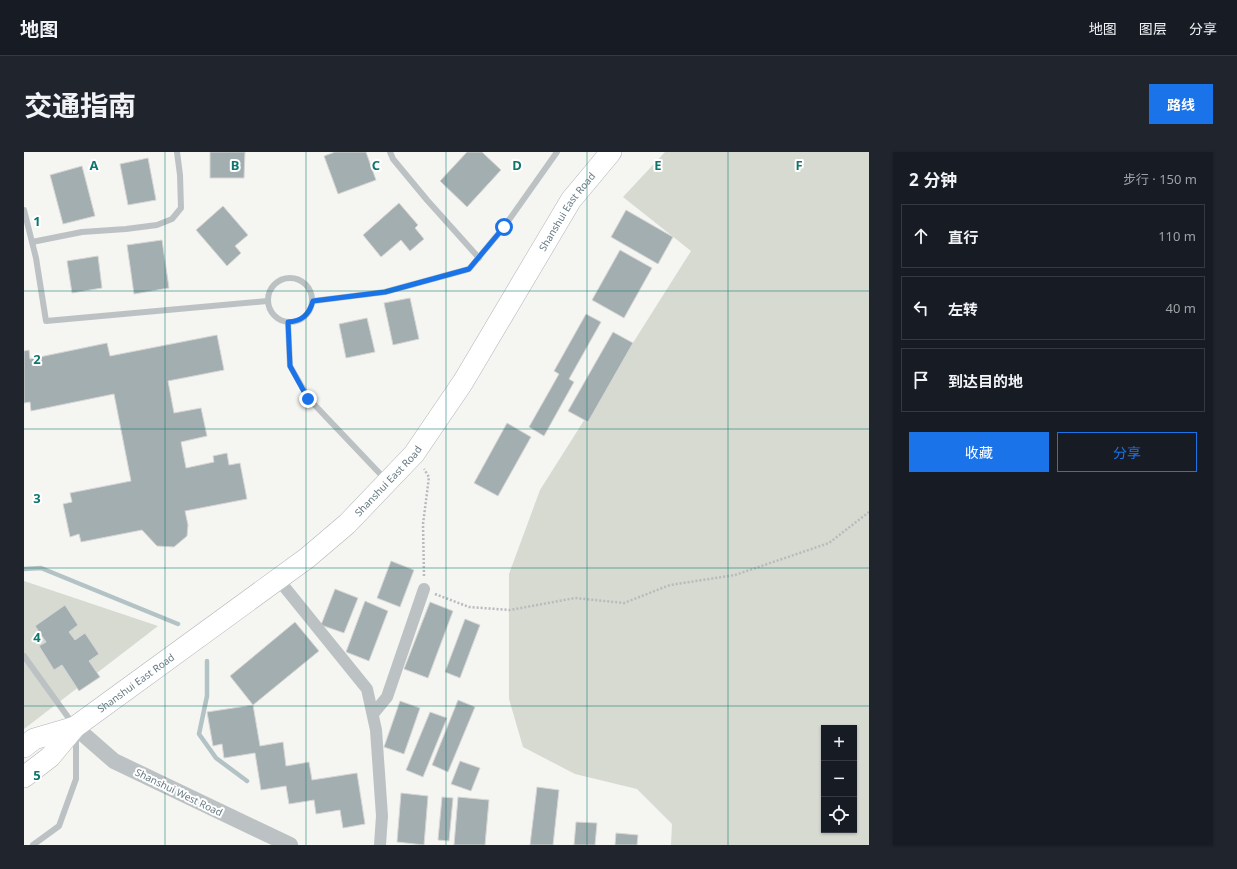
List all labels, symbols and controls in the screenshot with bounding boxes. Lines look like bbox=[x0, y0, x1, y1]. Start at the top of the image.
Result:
text: 地图 bbox=[20, 16, 58, 42]
text: 地图 bbox=[1089, 19, 1117, 38]
text: 图层 bbox=[1139, 19, 1167, 38]
text: 分享 bbox=[1189, 19, 1217, 38]
button: 路线 bbox=[1149, 84, 1213, 124]
text: 交通指南 bbox=[24, 86, 136, 124]
text: A bbox=[90, 156, 99, 174]
text: B bbox=[231, 156, 239, 174]
text: C bbox=[372, 156, 380, 174]
text: D bbox=[512, 156, 522, 174]
text: E bbox=[654, 156, 662, 174]
text: F bbox=[795, 156, 803, 174]
text: 2 分钟 bbox=[909, 168, 957, 191]
street label: Shanshui East Road bbox=[535, 169, 598, 254]
text: 步行 · 150 m bbox=[1123, 170, 1197, 188]
text: 1 bbox=[33, 212, 41, 230]
route start bbox=[495, 218, 513, 236]
icon: ahead bbox=[910, 225, 932, 247]
text: 直行 bbox=[948, 227, 978, 247]
text: 110 m bbox=[1158, 227, 1196, 245]
icon: left bbox=[910, 297, 932, 319]
text: 左转 bbox=[948, 299, 978, 319]
text: 40 m bbox=[1166, 299, 1196, 317]
text: 2 bbox=[33, 350, 41, 368]
icon: arrive bbox=[910, 369, 932, 391]
text: 到达目的地 bbox=[948, 371, 1023, 391]
route end bbox=[299, 390, 317, 408]
button: 收藏 bbox=[909, 432, 1049, 472]
button: 分享 bbox=[1057, 432, 1197, 472]
street label: Shanshui East Road bbox=[351, 443, 425, 519]
text: 3 bbox=[33, 489, 41, 507]
text: 4 bbox=[33, 628, 41, 646]
street label: Shanshui East Road bbox=[94, 650, 177, 716]
map controls bbox=[821, 725, 857, 833]
button: + bbox=[821, 725, 857, 761]
button: − bbox=[821, 761, 857, 797]
street label: Shanshui West Road bbox=[133, 765, 225, 819]
text: 5 bbox=[33, 766, 41, 784]
button: locate bbox=[821, 797, 857, 833]

